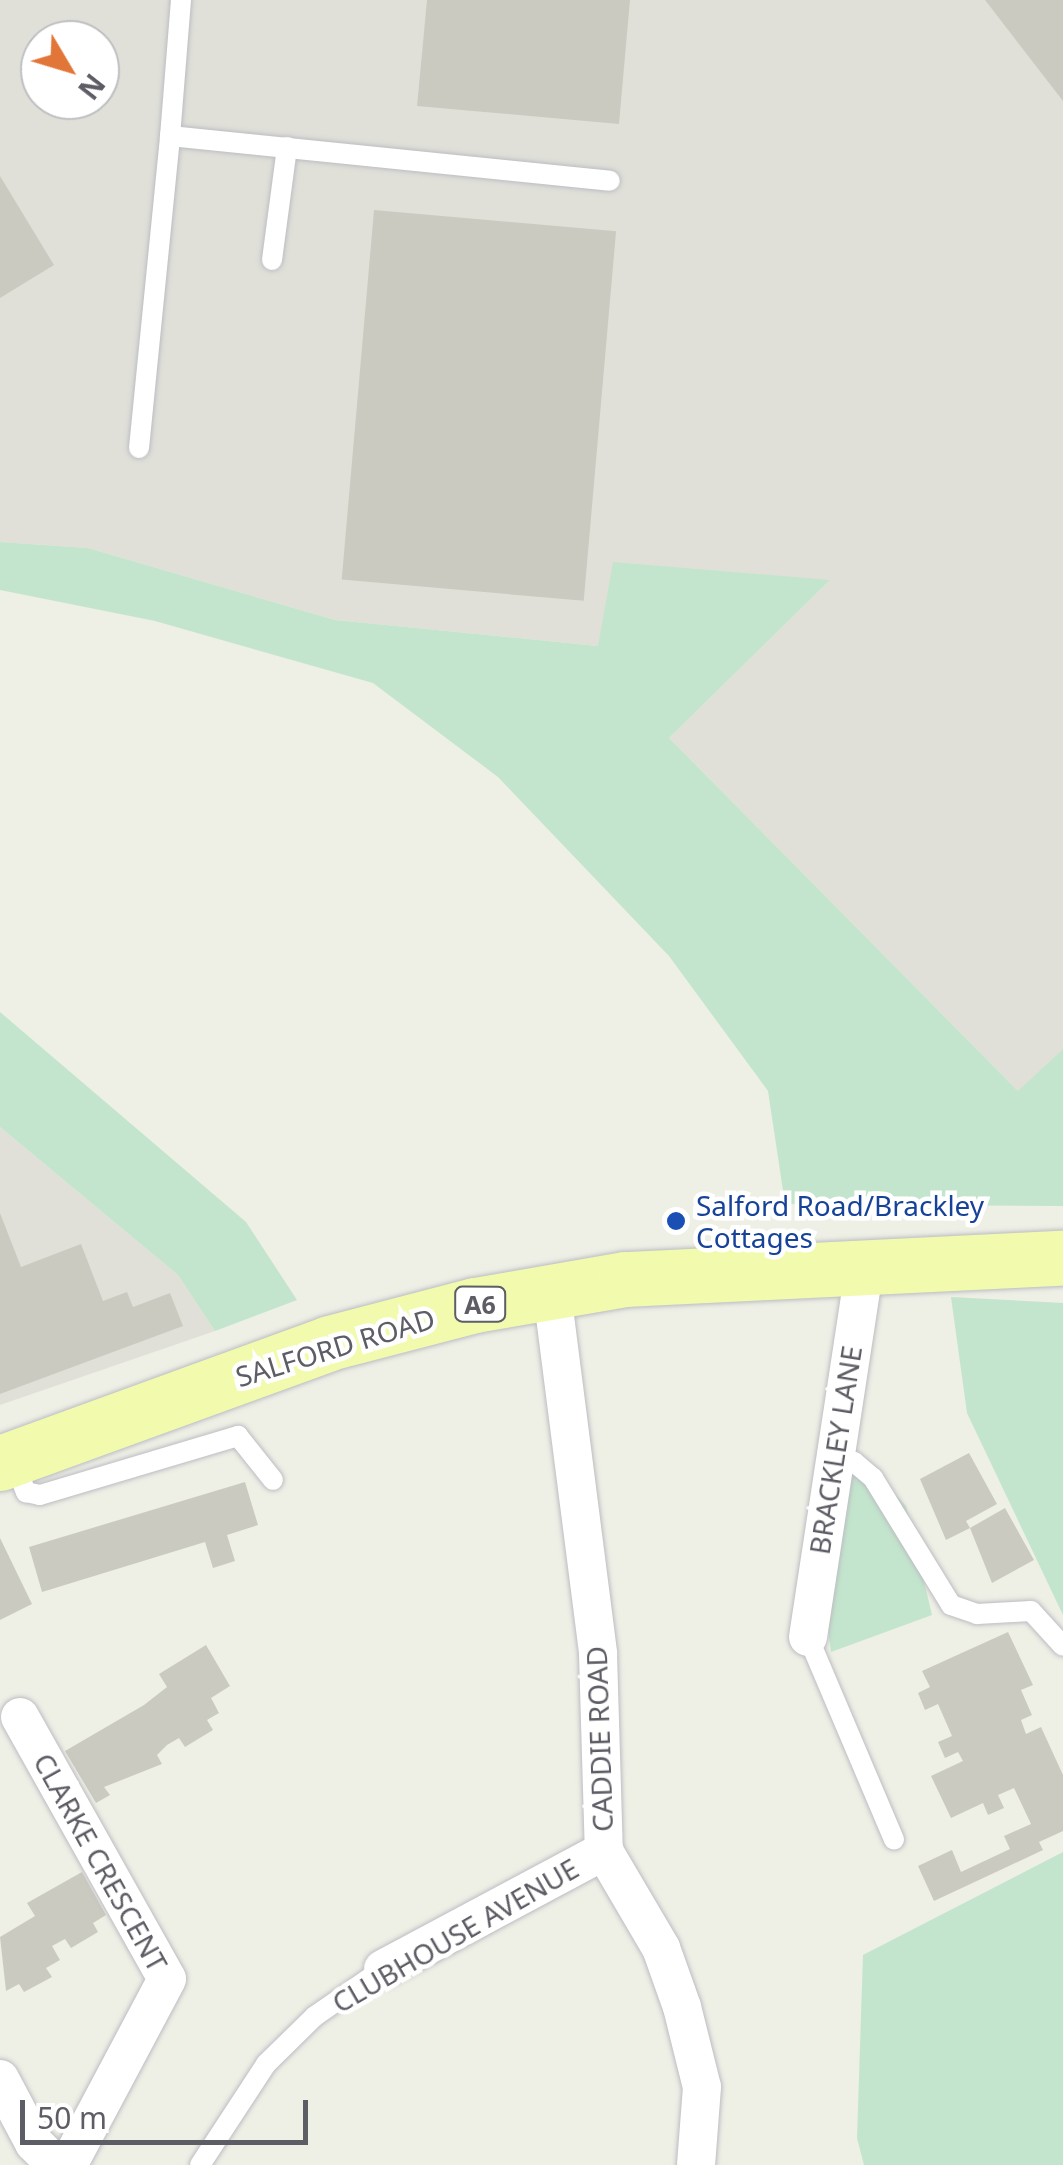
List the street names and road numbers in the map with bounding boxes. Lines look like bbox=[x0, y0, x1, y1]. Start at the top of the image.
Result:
road number: A6 bbox=[452, 1284, 508, 1324]
street label: SALFORD ROAD bbox=[231, 1301, 439, 1393]
street label: BRACKLEY LANE bbox=[802, 1343, 868, 1557]
street label: CADDIE ROAD bbox=[579, 1646, 619, 1832]
street label: CLARKE CRESCENT bbox=[27, 1747, 175, 1977]
street label: CLUBHOUSE AVENUE bbox=[326, 1851, 584, 2019]

